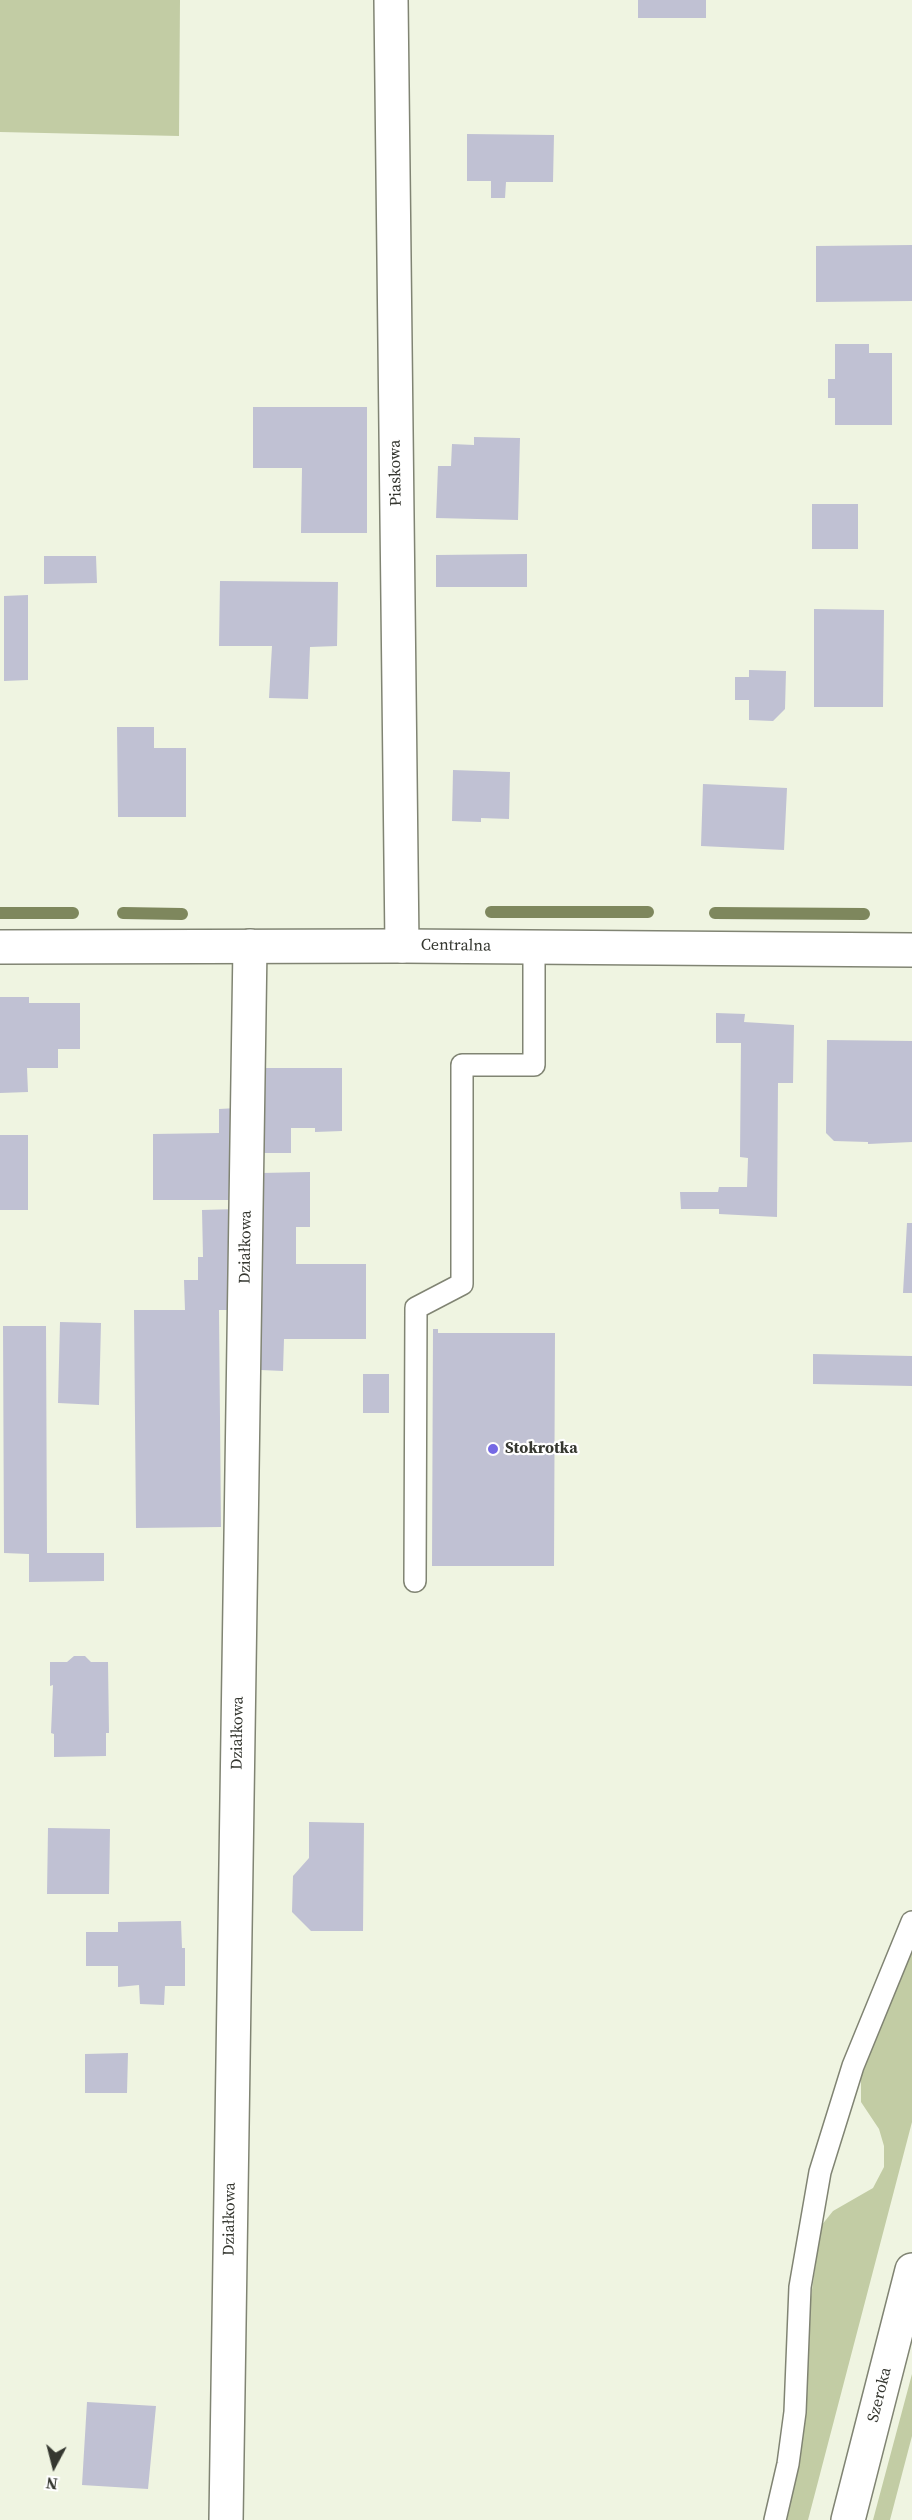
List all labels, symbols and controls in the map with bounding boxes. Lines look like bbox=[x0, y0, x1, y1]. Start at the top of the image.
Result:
street label: Piaskowa bbox=[386, 440, 406, 506]
street label: Centralna bbox=[421, 936, 491, 956]
street label: Działkowa bbox=[236, 1210, 256, 1284]
place label: Stokrotka bbox=[505, 1439, 578, 1459]
marker: Stokrotka bbox=[486, 1442, 500, 1456]
street label: Działkowa bbox=[228, 1696, 248, 1770]
street label: Działkowa bbox=[220, 2182, 240, 2256]
street label: Szeroka bbox=[864, 2366, 896, 2424]
north arrow bbox=[24, 2436, 84, 2496]
text: N bbox=[45, 2472, 59, 2495]

